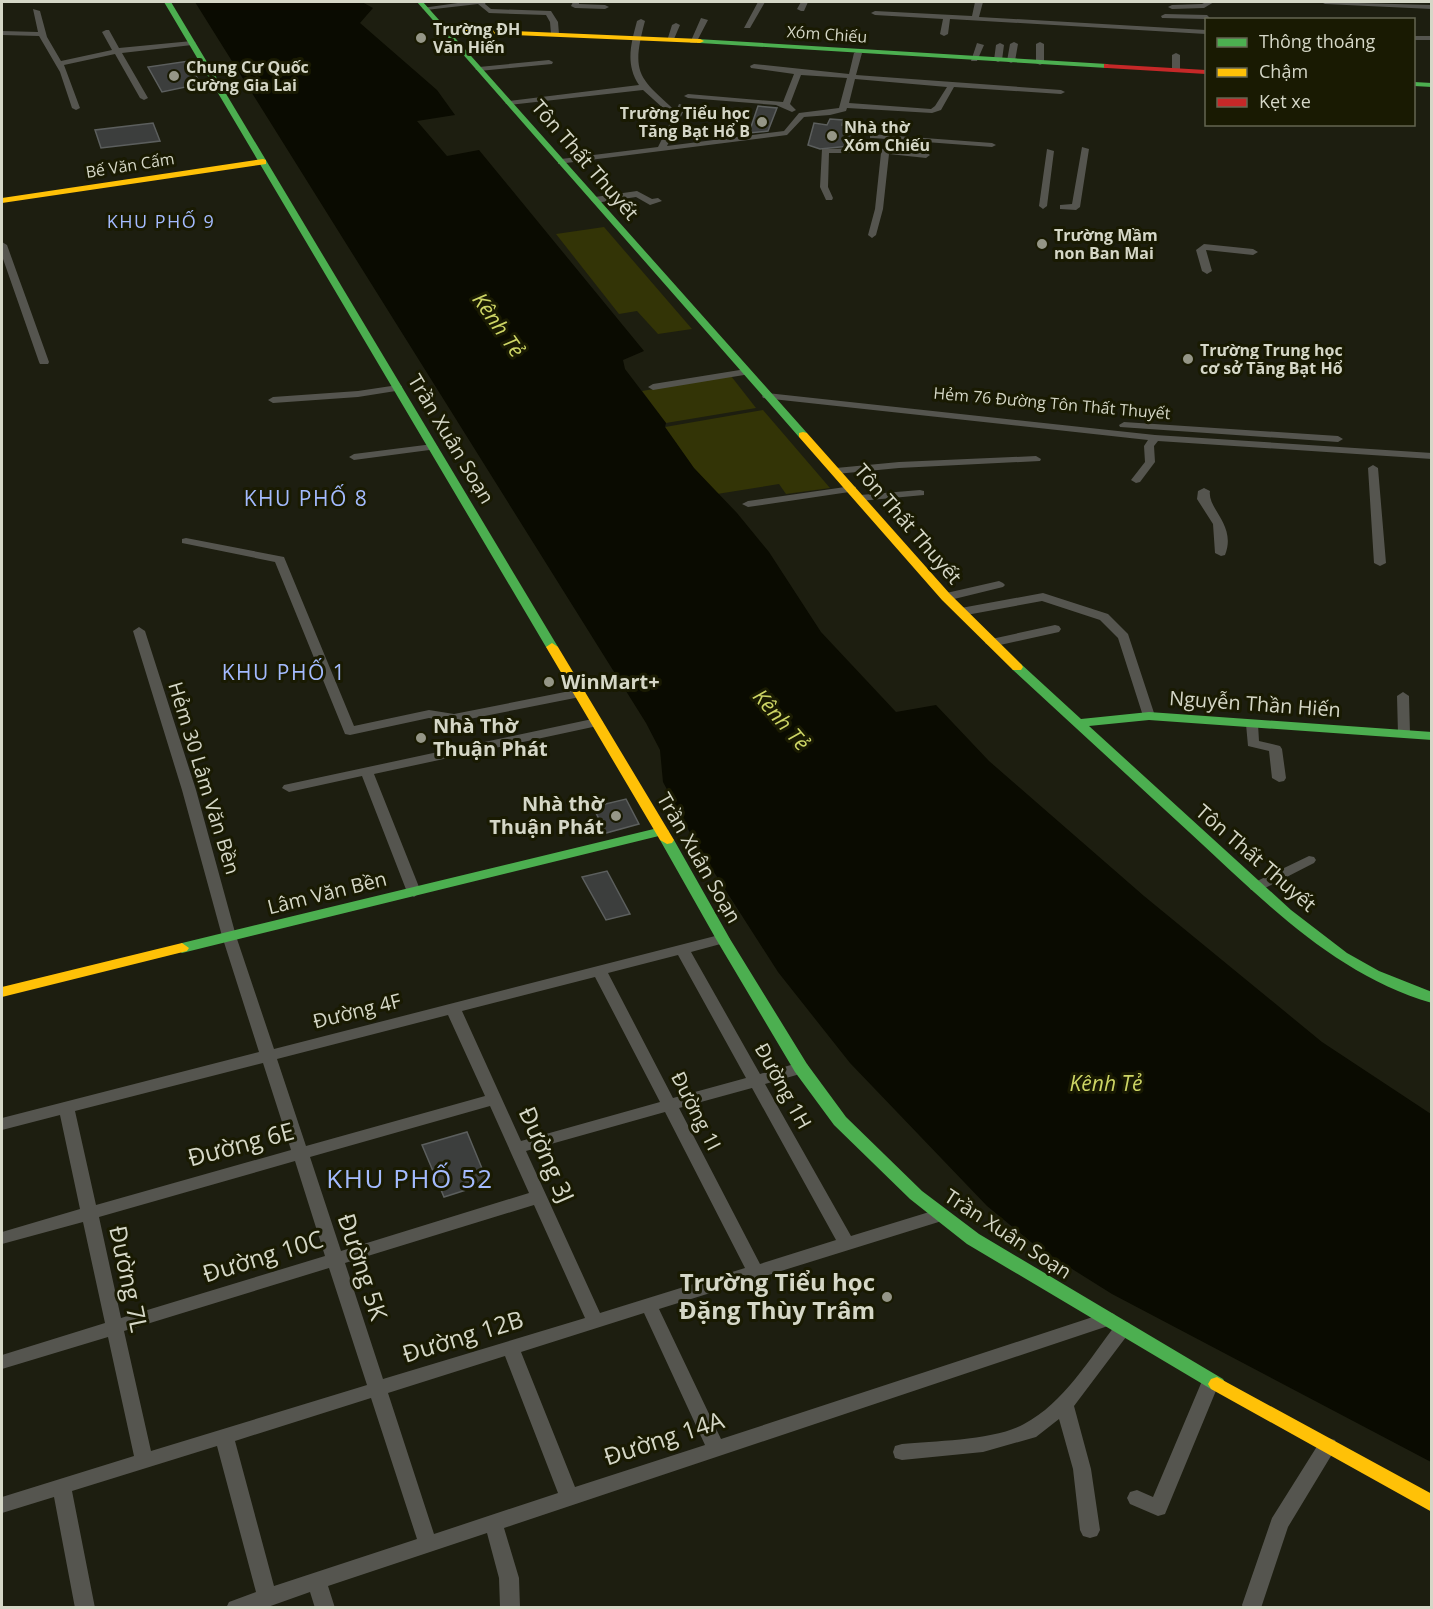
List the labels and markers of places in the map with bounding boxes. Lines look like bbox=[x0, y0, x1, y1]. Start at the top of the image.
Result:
place label: Trường ĐH Văn Hiến bbox=[433, 18, 520, 58]
marker: Trường ĐH Văn Hiến bbox=[414, 31, 428, 45]
place label: Chung Cư Quốc Cường Gia Lai bbox=[186, 56, 309, 96]
marker: Chung Cư Quốc Cường Gia Lai bbox=[167, 69, 181, 83]
place label: Trường Tiểu học Tăng Bạt Hổ B bbox=[620, 102, 750, 142]
marker: Trường Tiểu học Tăng Bạt Hổ B bbox=[755, 115, 769, 129]
place label: Nhà thờ Xóm Chiếu bbox=[844, 116, 930, 156]
marker: Nhà thờ Xóm Chiếu bbox=[825, 129, 839, 143]
place label: Trường Mầm non Ban Mai bbox=[1054, 224, 1158, 264]
marker: Trường Mầm non Ban Mai bbox=[1035, 237, 1049, 251]
place label: Trường Trung học cơ sở Tăng Bạt Hổ bbox=[1200, 339, 1343, 379]
marker: Trường Trung học cơ sở Tăng Bạt Hổ bbox=[1181, 352, 1195, 366]
place label: WinMart+ bbox=[561, 668, 660, 695]
marker: WinMart+ bbox=[542, 675, 556, 689]
place label: Nhà Thờ Thuận Phát bbox=[433, 712, 548, 762]
marker: Nhà Thờ Thuận Phát bbox=[414, 731, 428, 745]
place label: Nhà thờ Thuận Phát bbox=[489, 790, 605, 840]
marker: Nhà thờ Thuận Phát bbox=[609, 809, 623, 823]
place label: Trường Tiểu học Đặng Thùy Trâm bbox=[679, 1265, 875, 1326]
marker: Trường Tiểu học Đặng Thùy Trâm bbox=[880, 1290, 894, 1304]

